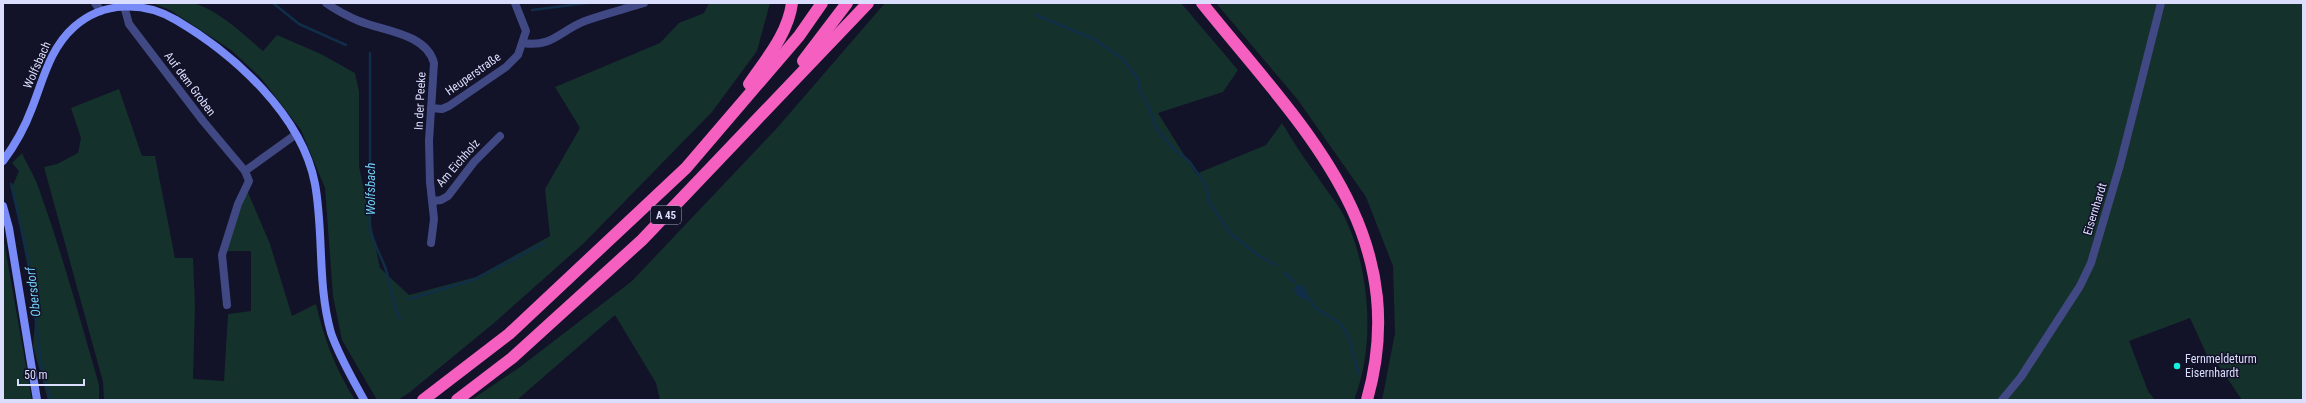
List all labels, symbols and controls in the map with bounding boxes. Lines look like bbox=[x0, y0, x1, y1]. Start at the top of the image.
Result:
street label: Wolfsbach bbox=[20, 39, 54, 91]
street label: Auf dem Groben bbox=[161, 49, 219, 119]
street label: Heuperstraße bbox=[443, 50, 504, 98]
street label: In der Peeke bbox=[411, 71, 429, 130]
street label: Am Eichholz bbox=[433, 136, 483, 190]
water label: Wolfsbach bbox=[363, 163, 378, 215]
street label: Eisernhardt bbox=[2080, 181, 2110, 237]
road number: A 45 bbox=[651, 206, 681, 224]
water label: Obersdorf bbox=[22, 265, 43, 318]
place label: Fernmeldeturm Eisernhardt bbox=[2185, 352, 2257, 380]
scale bar bbox=[18, 361, 84, 387]
marker: Fernmeldeturm Eisernhardt bbox=[2172, 361, 2182, 371]
text: 50 m bbox=[24, 368, 48, 382]

